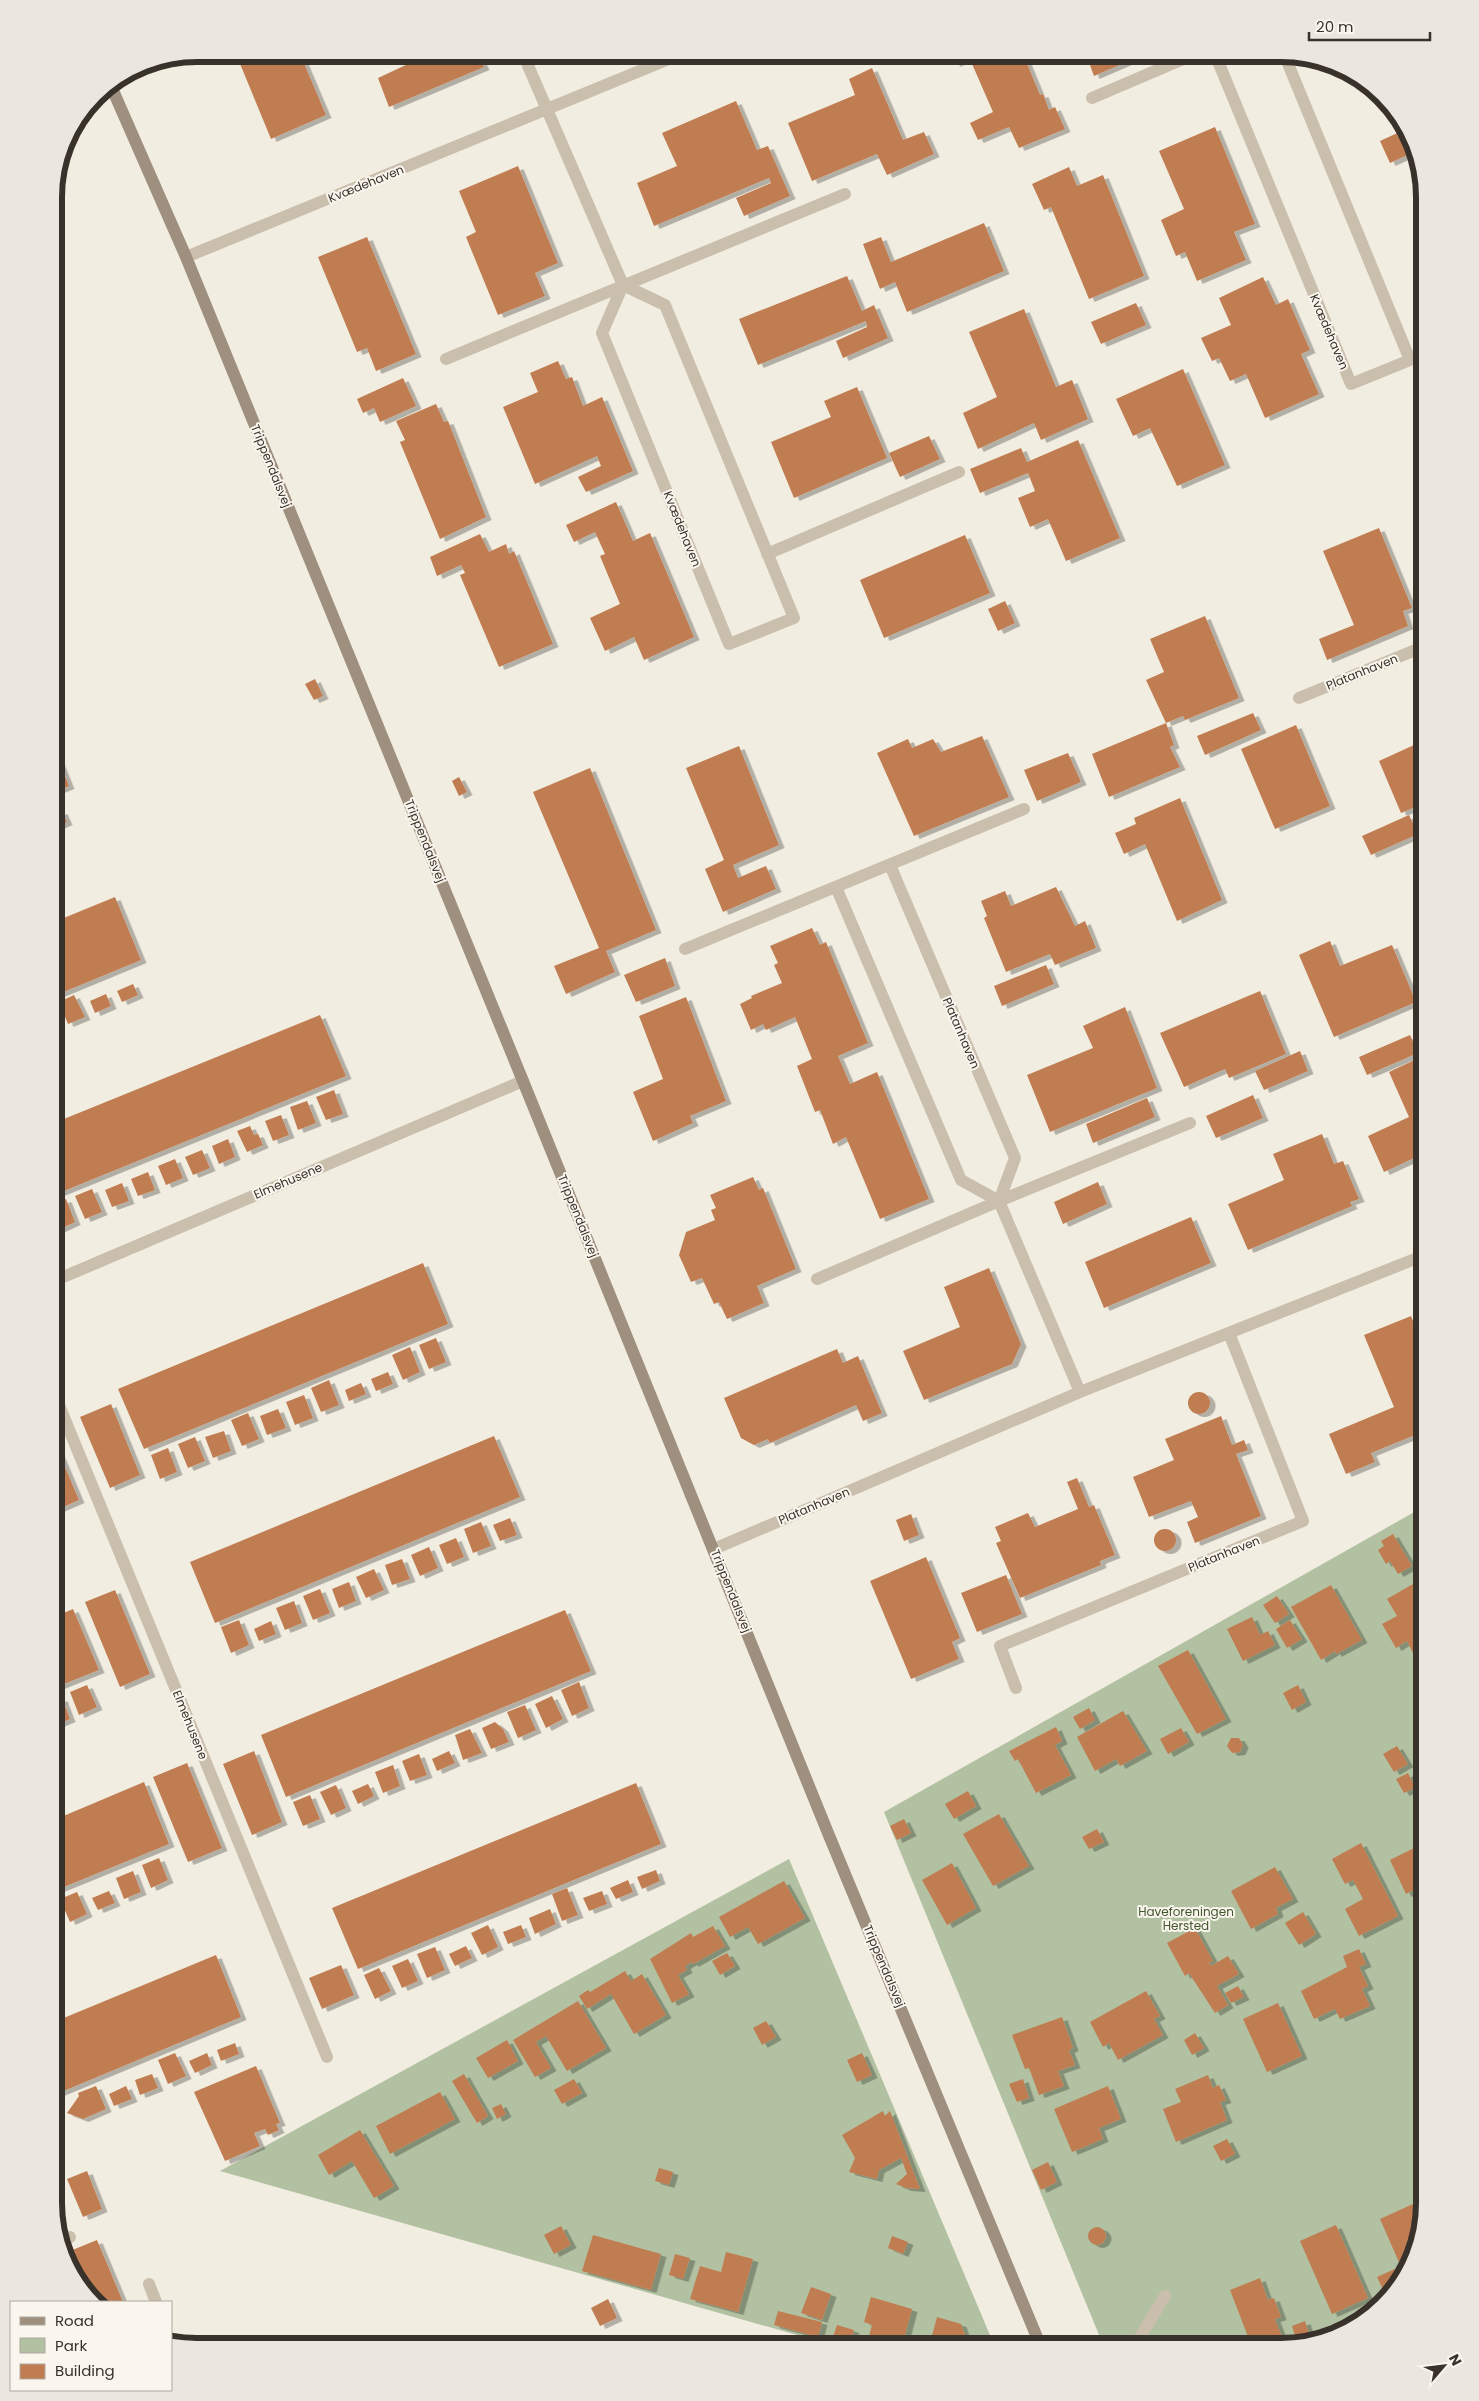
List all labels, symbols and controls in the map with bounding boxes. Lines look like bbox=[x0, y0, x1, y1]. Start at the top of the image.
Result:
scale bar bbox=[1309, 10, 1430, 42]
text: 20 m bbox=[1316, 16, 1354, 37]
street label: Kvædehaven bbox=[325, 161, 406, 206]
street label: Kvædehaven bbox=[1306, 292, 1353, 372]
street label: Trippendalsvej bbox=[247, 422, 296, 510]
street label: Kvædehaven bbox=[660, 488, 705, 569]
street label: Platanhaven bbox=[1323, 649, 1400, 694]
street label: Trippendalsvej bbox=[401, 797, 450, 885]
street label: Platanhaven bbox=[939, 995, 984, 1071]
street label: Elmehusene bbox=[251, 1158, 325, 1203]
street label: Trippendalsvej bbox=[554, 1172, 603, 1260]
street label: Platanhaven bbox=[776, 1483, 852, 1528]
street label: Platanhaven bbox=[1185, 1531, 1262, 1576]
street label: Trippendalsvej bbox=[707, 1547, 756, 1635]
street label: Elmehusene bbox=[169, 1688, 212, 1762]
park label: Haveforeningen Hersted bbox=[1138, 1903, 1234, 1934]
street label: Trippendalsvej bbox=[859, 1922, 909, 2010]
legend bbox=[10, 2301, 172, 2391]
text: Road bbox=[55, 2310, 94, 2331]
text: Park bbox=[55, 2335, 87, 2356]
north arrow bbox=[1419, 2341, 1469, 2391]
text: N bbox=[1444, 2351, 1467, 2369]
text: Building bbox=[55, 2360, 115, 2381]

